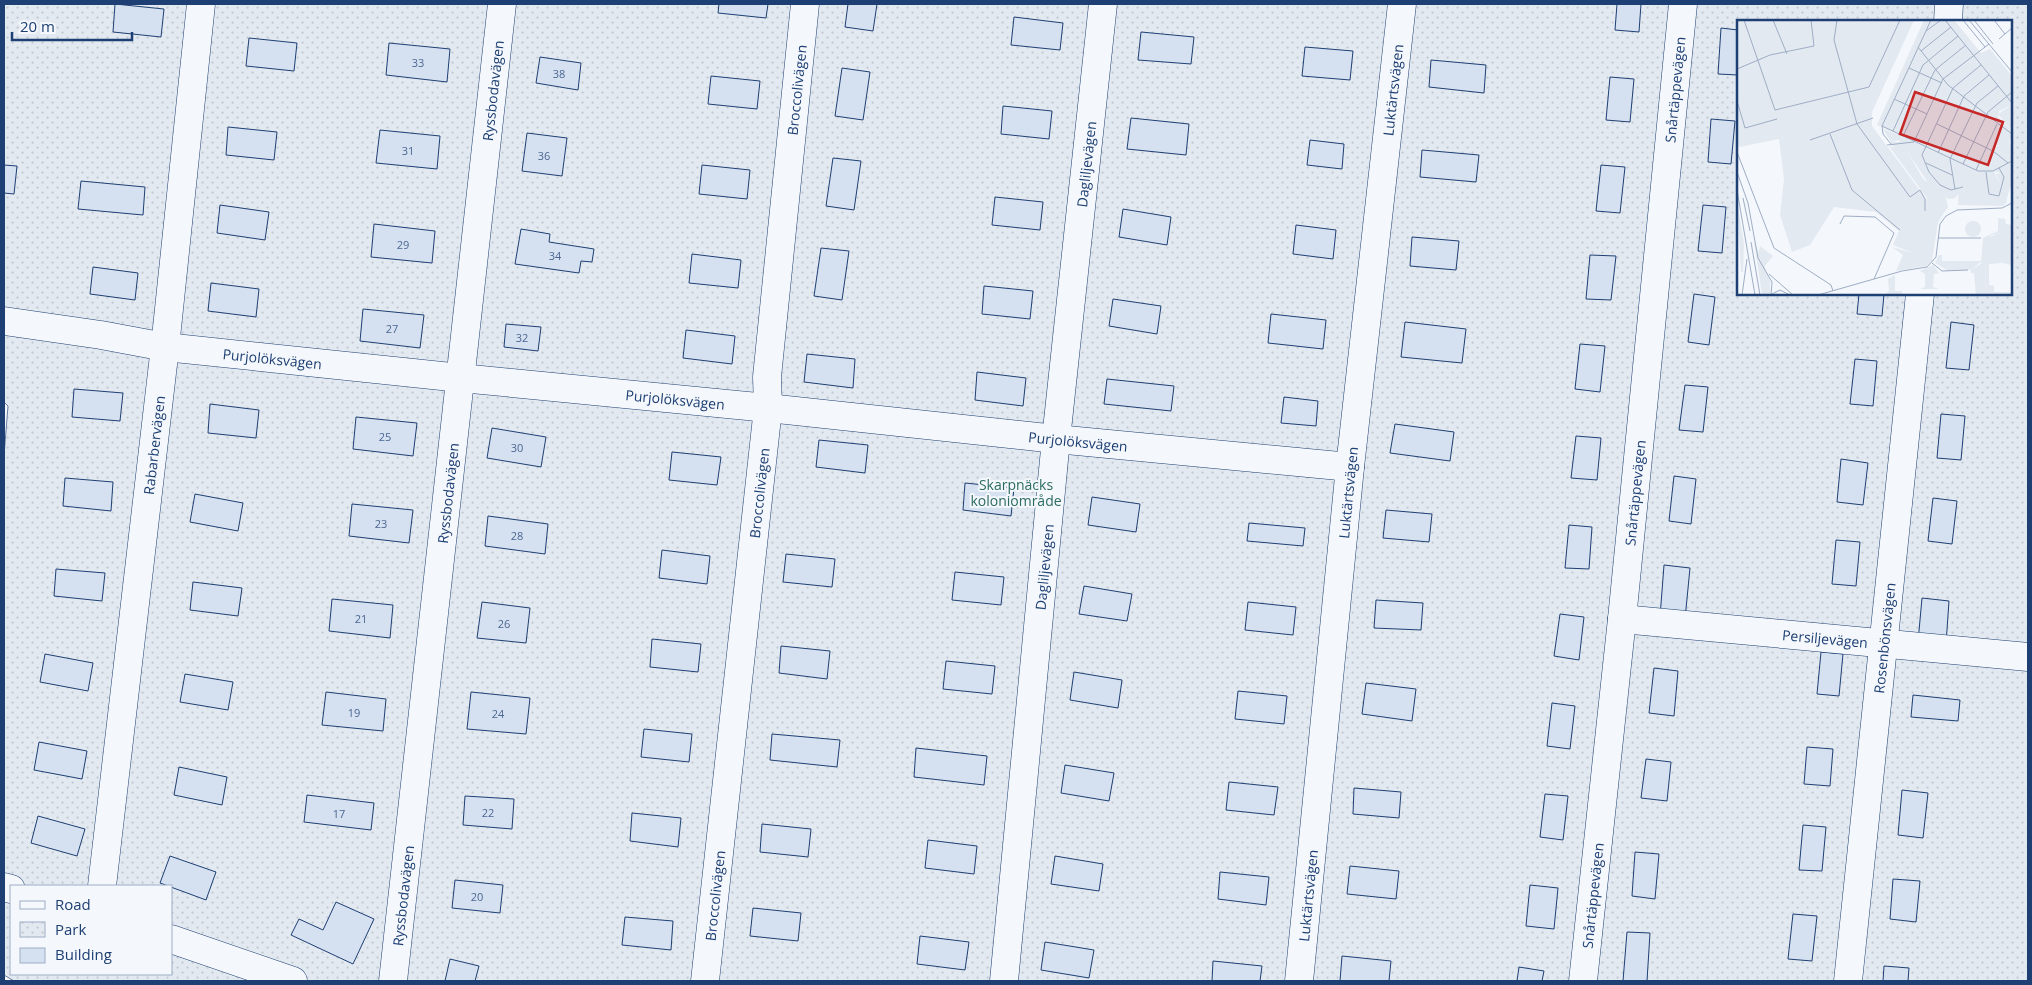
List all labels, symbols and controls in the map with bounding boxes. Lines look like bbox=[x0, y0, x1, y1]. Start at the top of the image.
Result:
scale bar bbox=[12, 10, 132, 42]
text: 20 m bbox=[20, 16, 55, 36]
inset map bbox=[1737, 20, 2012, 295]
street label: Snårtäppevägen bbox=[1660, 36, 1689, 144]
street label: Ryssbodavägen bbox=[477, 39, 507, 142]
street label: Luktärtsvägen bbox=[1378, 43, 1407, 137]
street label: Broccolivägen bbox=[782, 44, 810, 136]
house number: 33 bbox=[412, 55, 424, 70]
house number: 38 bbox=[553, 66, 565, 81]
street label: Dagliljevägen bbox=[1072, 120, 1100, 208]
house number: 31 bbox=[402, 143, 414, 158]
house number: 36 bbox=[538, 148, 550, 163]
house number: 29 bbox=[397, 237, 409, 252]
house number: 34 bbox=[549, 248, 562, 263]
house number: 27 bbox=[386, 321, 398, 336]
house number: 32 bbox=[516, 330, 528, 345]
street label: Purjolöksvägen bbox=[222, 344, 323, 373]
street label: Purjolöksvägen bbox=[625, 385, 726, 413]
street label: Rabarbervägen bbox=[138, 394, 169, 496]
street label: Purjolöksvägen bbox=[1027, 427, 1129, 455]
house number: 25 bbox=[379, 429, 391, 444]
street label: Snårtäppevägen bbox=[1620, 439, 1649, 547]
house number: 30 bbox=[511, 440, 523, 455]
street label: Ryssbodavägen bbox=[432, 442, 462, 544]
street label: Luktärtsvägen bbox=[1333, 445, 1362, 539]
street label: Broccolivägen bbox=[744, 447, 773, 539]
park label: Skarpnäcks koloniområde bbox=[970, 475, 1062, 510]
house number: 23 bbox=[375, 516, 387, 531]
street label: Dagliljevägen bbox=[1030, 523, 1057, 611]
house number: 28 bbox=[511, 528, 523, 543]
street label: Rosenbönsvägen bbox=[1869, 582, 1899, 694]
house number: 21 bbox=[355, 611, 367, 626]
house number: 26 bbox=[498, 616, 510, 631]
street label: Persiljevägen bbox=[1781, 625, 1869, 651]
house number: 19 bbox=[348, 705, 360, 720]
house number: 24 bbox=[492, 706, 505, 721]
house number: 22 bbox=[482, 805, 494, 820]
house number: 17 bbox=[333, 806, 345, 821]
street label: Snårtäppevägen bbox=[1577, 842, 1607, 949]
street label: Ryssbodavägen bbox=[387, 844, 418, 947]
street label: Broccolivägen bbox=[700, 849, 729, 942]
street label: Luktärtsvägen bbox=[1293, 849, 1322, 942]
legend bbox=[10, 885, 172, 975]
house number: 20 bbox=[471, 889, 483, 904]
text: Road bbox=[55, 894, 91, 914]
text: Park bbox=[55, 919, 86, 939]
text: Building bbox=[55, 944, 112, 964]

